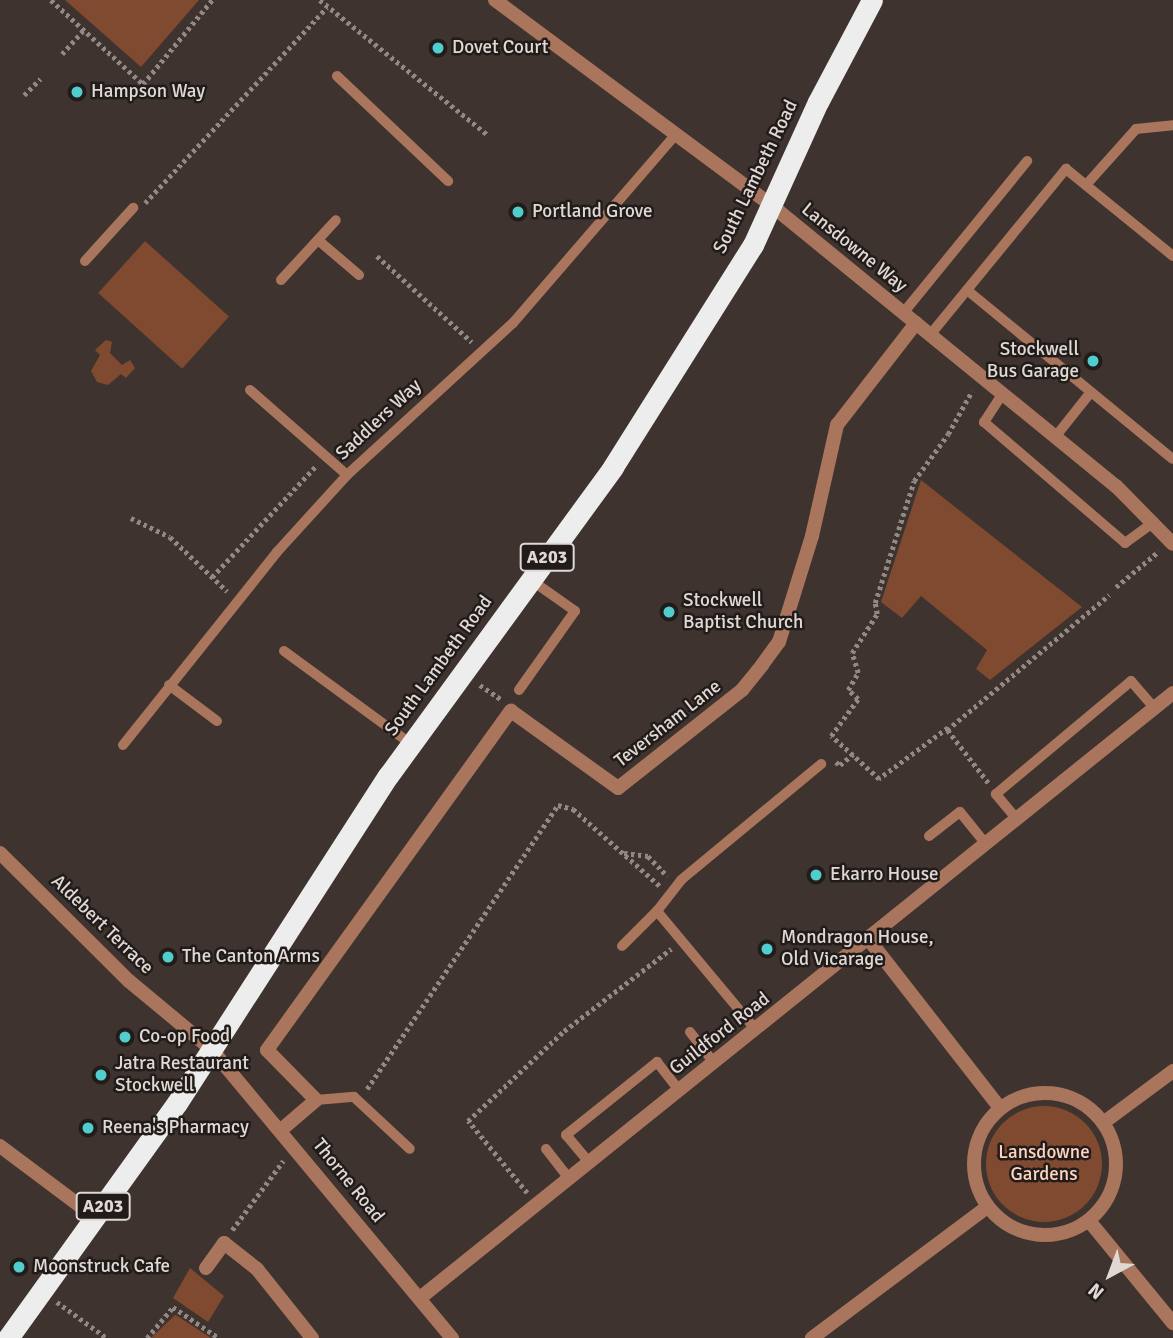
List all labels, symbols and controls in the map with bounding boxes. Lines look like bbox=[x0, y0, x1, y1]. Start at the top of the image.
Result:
place label: Dovet Court bbox=[452, 37, 548, 59]
marker: Dovet Court bbox=[430, 40, 446, 56]
place label: Hampson Way bbox=[91, 81, 205, 103]
marker: Hampson Way bbox=[69, 84, 85, 100]
street label: South Lambeth Road bbox=[709, 97, 803, 257]
street label: Lansdowne Way bbox=[797, 198, 911, 298]
place label: Portland Grove bbox=[532, 201, 652, 223]
marker: Portland Grove bbox=[510, 204, 526, 220]
place label: Stockwell Bus Garage bbox=[987, 339, 1079, 383]
marker: Stockwell Bus Garage bbox=[1085, 353, 1101, 369]
street label: Saddlers Way bbox=[332, 375, 426, 465]
road number: A203 bbox=[519, 542, 575, 572]
place label: Stockwell Baptist Church bbox=[683, 590, 803, 634]
street label: South Lambeth Road bbox=[380, 591, 498, 741]
marker: Stockwell Baptist Church bbox=[661, 604, 677, 620]
street label: Teversham Lane bbox=[610, 675, 726, 773]
place label: Ekarro House bbox=[830, 864, 939, 886]
marker: Ekarro House bbox=[808, 867, 824, 883]
street label: Aldebert Terrace bbox=[46, 871, 158, 979]
place label: Mondragon House, Old Vicarage bbox=[781, 927, 934, 971]
marker: Mondragon House, Old Vicarage bbox=[759, 941, 775, 957]
place label: The Canton Arms bbox=[182, 946, 320, 968]
marker: The Canton Arms bbox=[160, 949, 176, 965]
street label: Guildford Road bbox=[665, 988, 775, 1080]
place label: Co-op Food bbox=[139, 1026, 230, 1048]
marker: Co-op Food bbox=[117, 1029, 133, 1045]
place label: Jatra Restaurant Stockwell bbox=[115, 1053, 249, 1097]
marker: Jatra Restaurant Stockwell bbox=[93, 1067, 109, 1083]
place label: Reena's Pharmacy bbox=[102, 1117, 249, 1139]
marker: Reena's Pharmacy bbox=[80, 1120, 96, 1136]
street label: Thorne Road bbox=[307, 1134, 389, 1228]
park label: Lansdowne Gardens bbox=[998, 1142, 1090, 1186]
road number: A203 bbox=[75, 1191, 131, 1220]
north arrow bbox=[1075, 1240, 1145, 1310]
place label: Moonstruck Cafe bbox=[33, 1256, 170, 1278]
marker: Moonstruck Cafe bbox=[11, 1259, 27, 1275]
text: N bbox=[1083, 1277, 1109, 1304]

